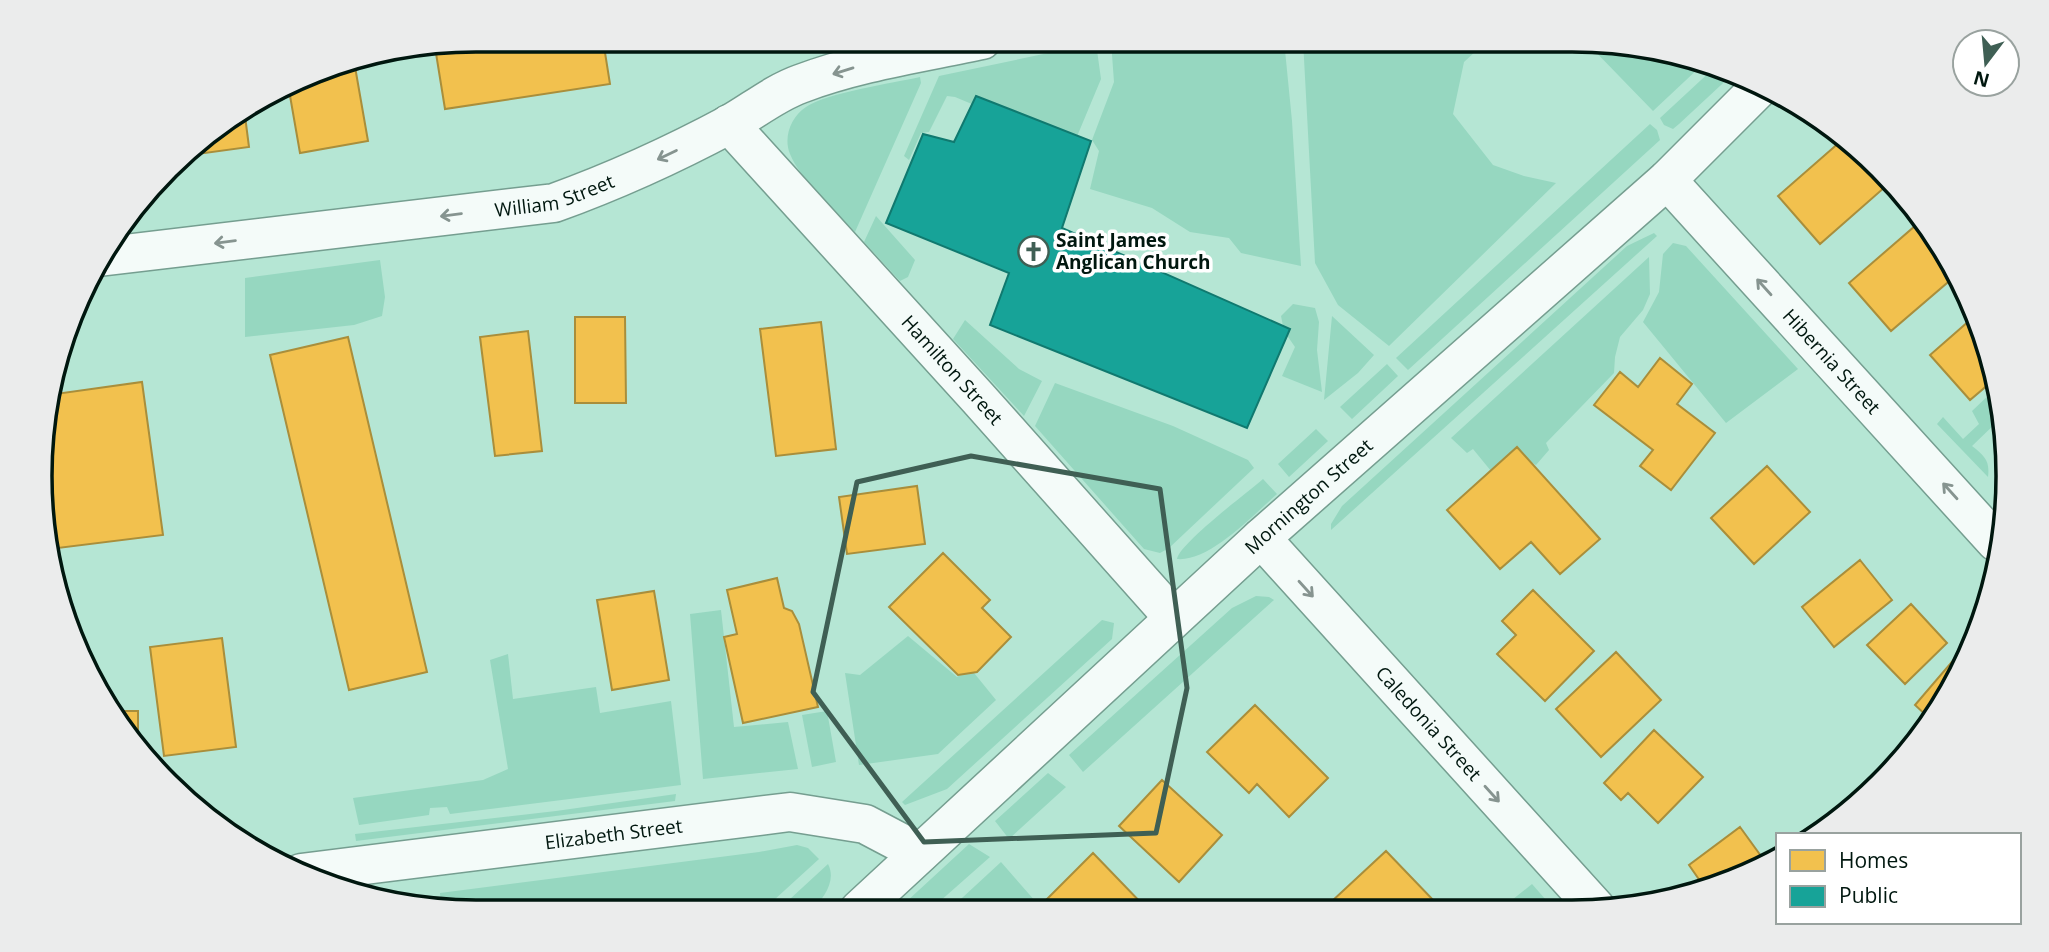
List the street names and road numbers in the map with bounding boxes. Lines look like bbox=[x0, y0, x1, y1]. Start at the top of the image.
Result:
street label: William Street bbox=[493, 168, 618, 223]
street label: Hibernia Street bbox=[1777, 303, 1887, 420]
street label: Hamilton Street bbox=[896, 309, 1009, 430]
street label: Mornington Street bbox=[1239, 432, 1378, 560]
street label: Caledonia Street bbox=[1370, 660, 1488, 786]
street label: Elizabeth Street bbox=[543, 813, 684, 855]

